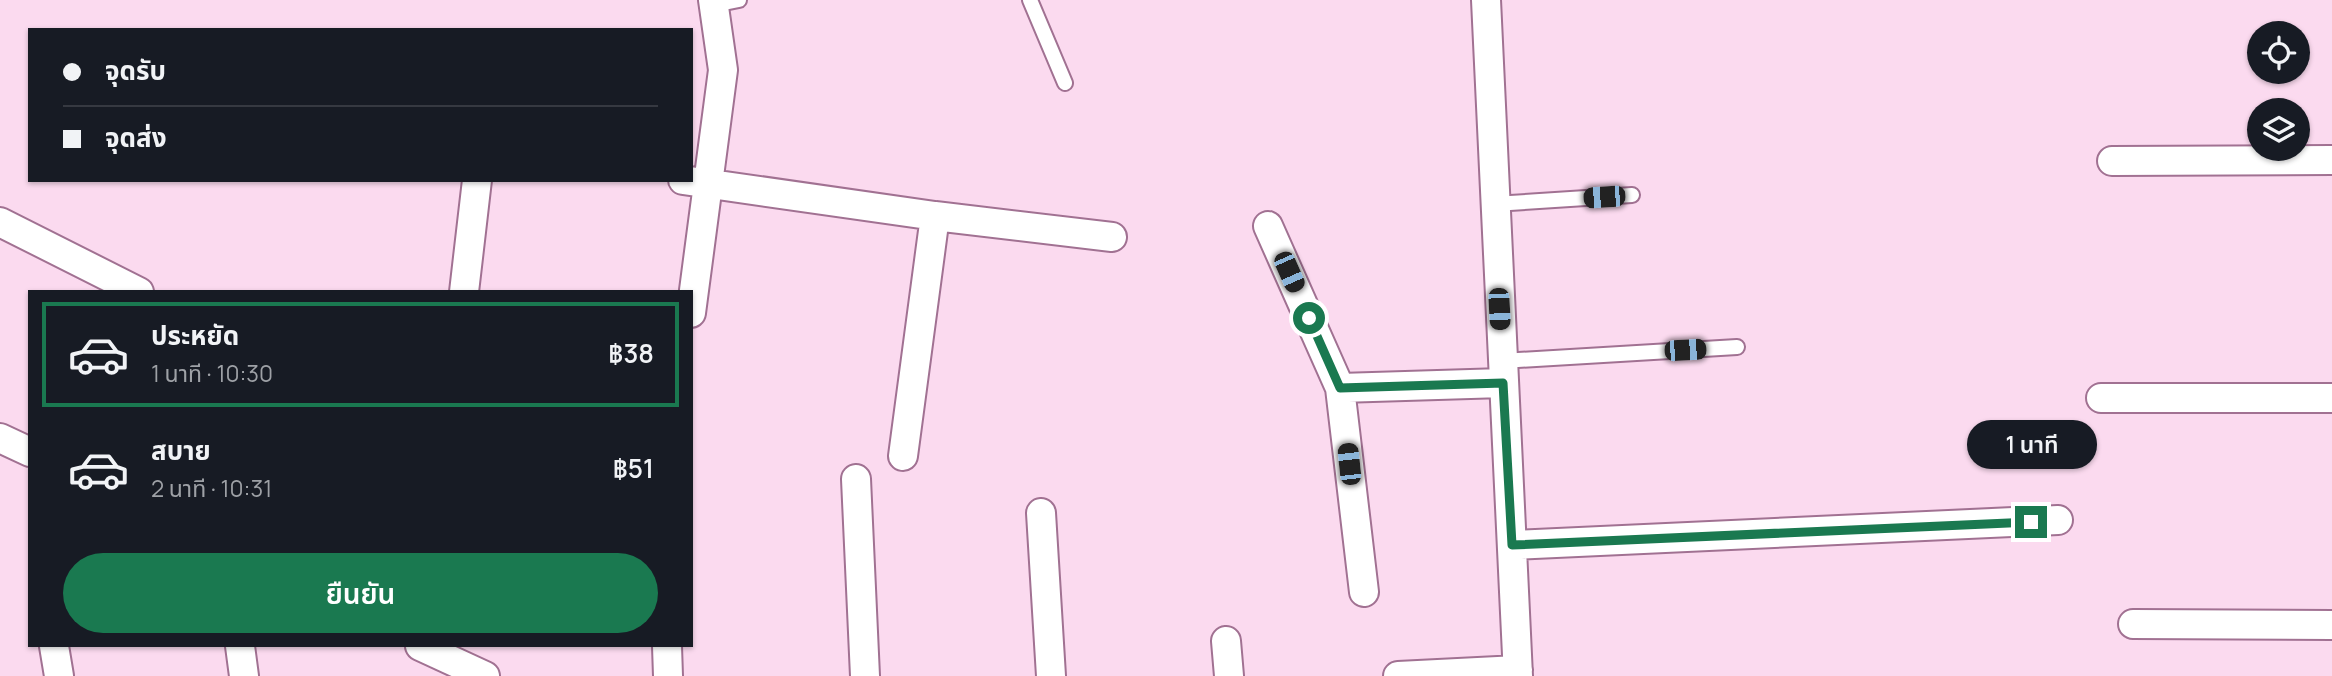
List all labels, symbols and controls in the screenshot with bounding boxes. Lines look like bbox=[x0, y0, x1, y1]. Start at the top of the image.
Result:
map controls bbox=[2247, 21, 2310, 161]
button: locate bbox=[2247, 21, 2310, 84]
text: จุดรับ bbox=[105, 52, 166, 88]
button: layers bbox=[2247, 98, 2310, 161]
text: จุดส่ง bbox=[105, 119, 167, 155]
car bbox=[1583, 185, 1626, 209]
car bbox=[1271, 249, 1308, 295]
car bbox=[1488, 287, 1511, 331]
route start bbox=[1293, 302, 1325, 334]
text: ประหยัด bbox=[151, 317, 239, 353]
icon: car bbox=[67, 323, 130, 386]
text: ฿38 bbox=[608, 335, 654, 371]
car bbox=[1664, 338, 1707, 362]
text: 1 นาที · 10:30 bbox=[151, 357, 273, 389]
callout: 1 นาที bbox=[1966, 420, 2096, 470]
text: 1 นาที bbox=[2005, 428, 2059, 460]
text: สบาย bbox=[151, 432, 211, 468]
icon: car bbox=[67, 438, 130, 501]
car bbox=[1337, 442, 1362, 486]
text: ฿51 bbox=[613, 450, 654, 486]
text: 2 นาที · 10:31 bbox=[151, 472, 272, 504]
route end bbox=[2015, 506, 2047, 538]
button: ยืนยัน bbox=[63, 553, 658, 633]

